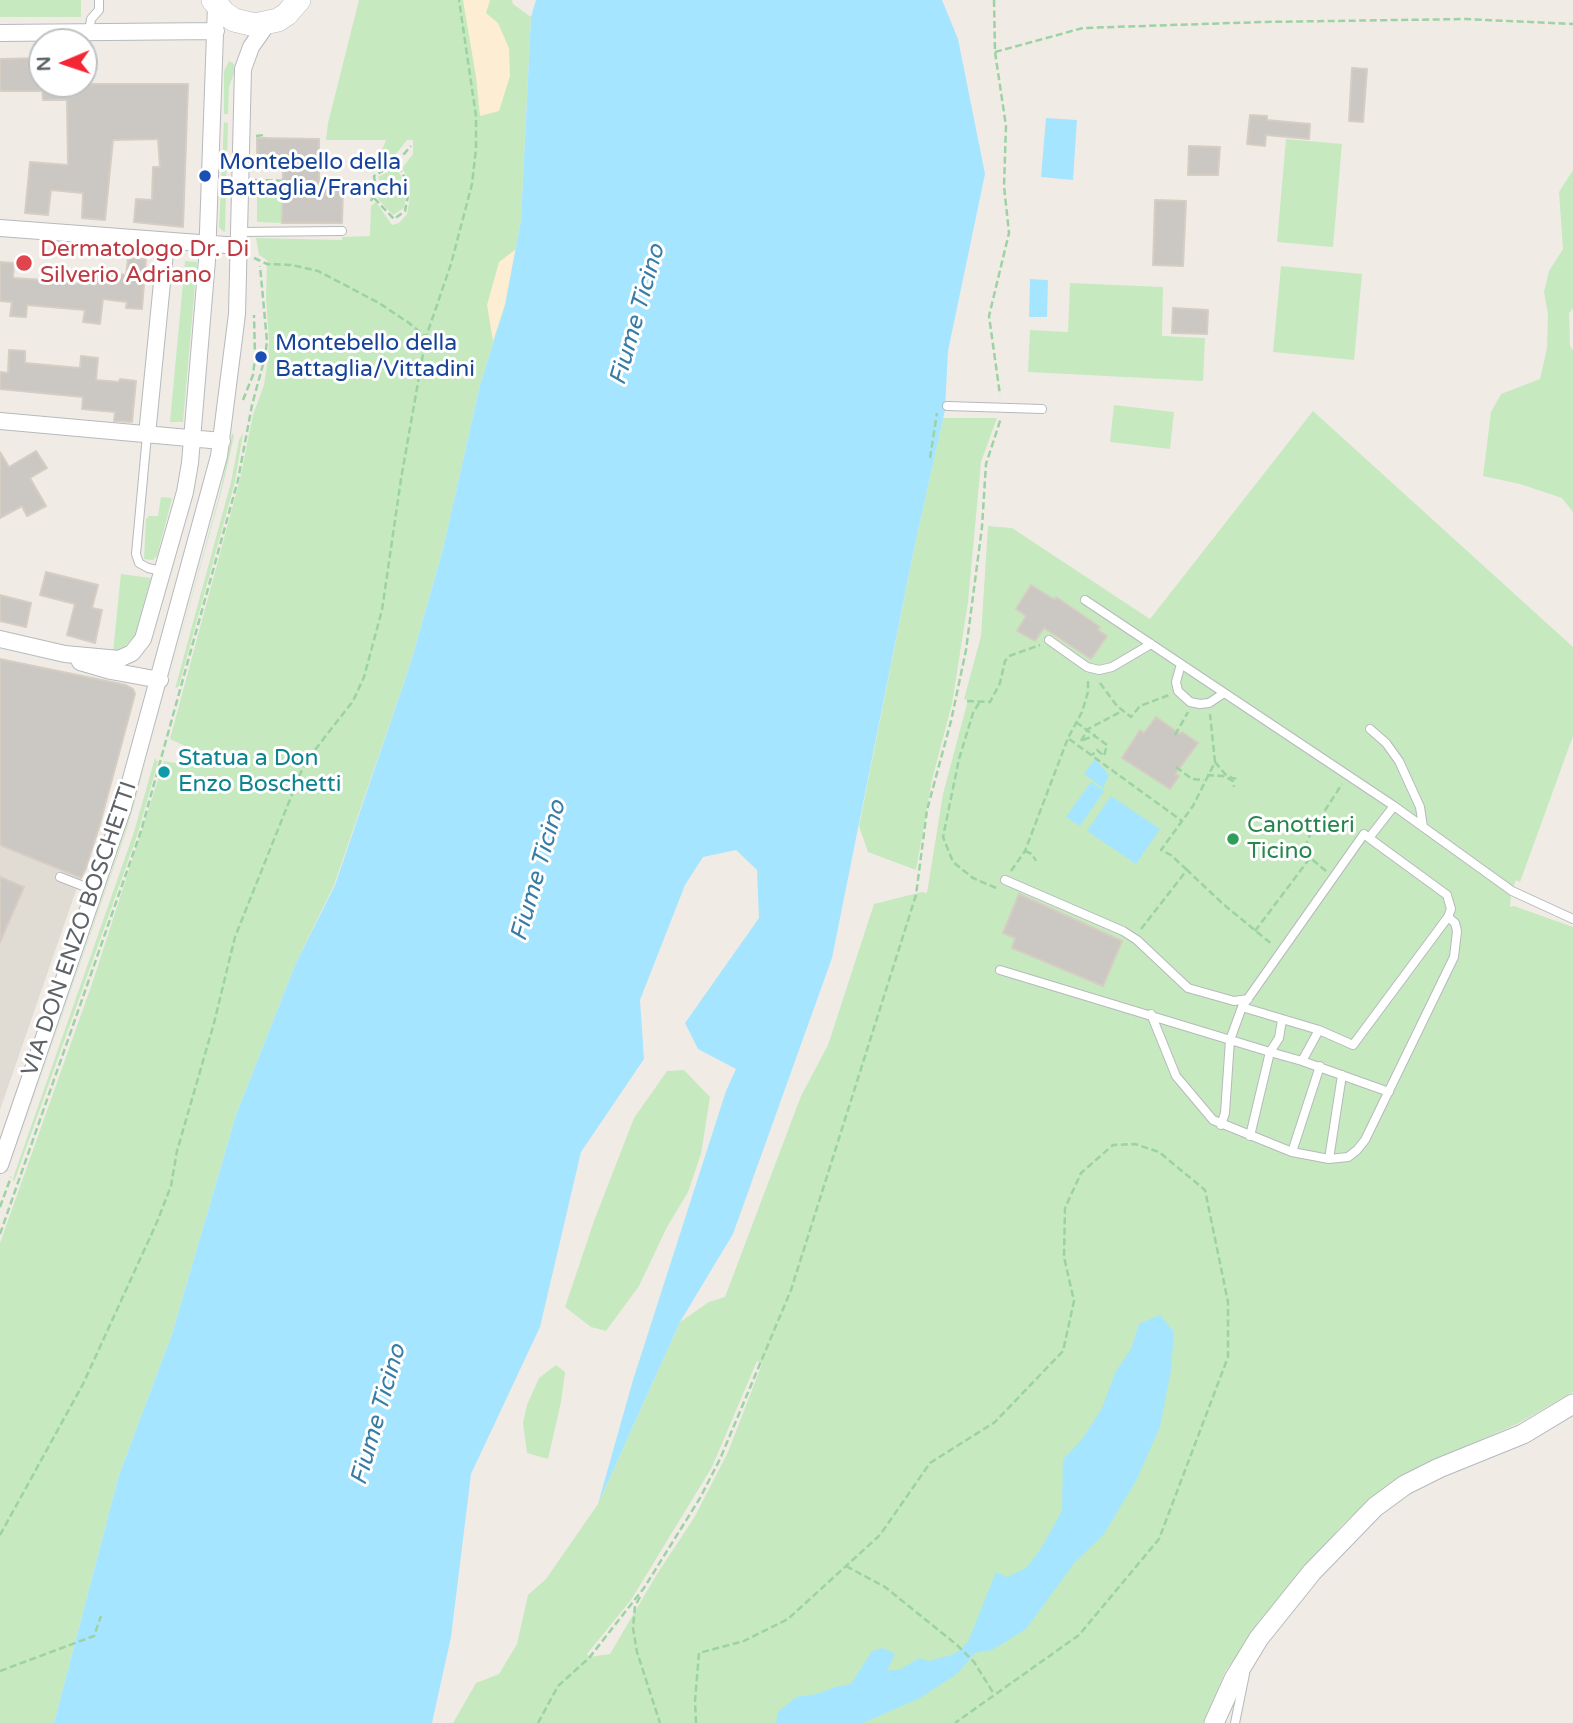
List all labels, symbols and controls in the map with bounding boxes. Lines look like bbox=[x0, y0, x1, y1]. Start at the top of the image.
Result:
north arrow bbox=[28, 28, 98, 98]
text: N bbox=[33, 56, 55, 72]
place label: Montebello della Battaglia/Franchi bbox=[219, 149, 408, 203]
marker: Montebello della Battaglia/Franchi bbox=[197, 168, 213, 184]
place label: Dermatologo Dr. Di Silverio Adriano bbox=[40, 236, 249, 290]
water label: Fiume Ticino bbox=[604, 241, 672, 389]
marker: Dermatologo Dr. Di Silverio Adriano bbox=[14, 253, 34, 273]
place label: Montebello della Battaglia/Vittadini bbox=[275, 330, 475, 384]
marker: Montebello della Battaglia/Vittadini bbox=[253, 349, 269, 365]
place label: Statua a Don Enzo Boschetti bbox=[178, 745, 341, 799]
marker: Statua a Don Enzo Boschetti bbox=[156, 764, 172, 780]
street label: VIA DON ENZO BOSCHETTI bbox=[17, 778, 143, 1080]
water label: Fiume Ticino bbox=[505, 797, 573, 945]
place label: Canottieri Ticino bbox=[1247, 812, 1355, 866]
marker: Canottieri Ticino bbox=[1225, 831, 1241, 847]
water label: Fiume Ticino bbox=[345, 1341, 413, 1489]

